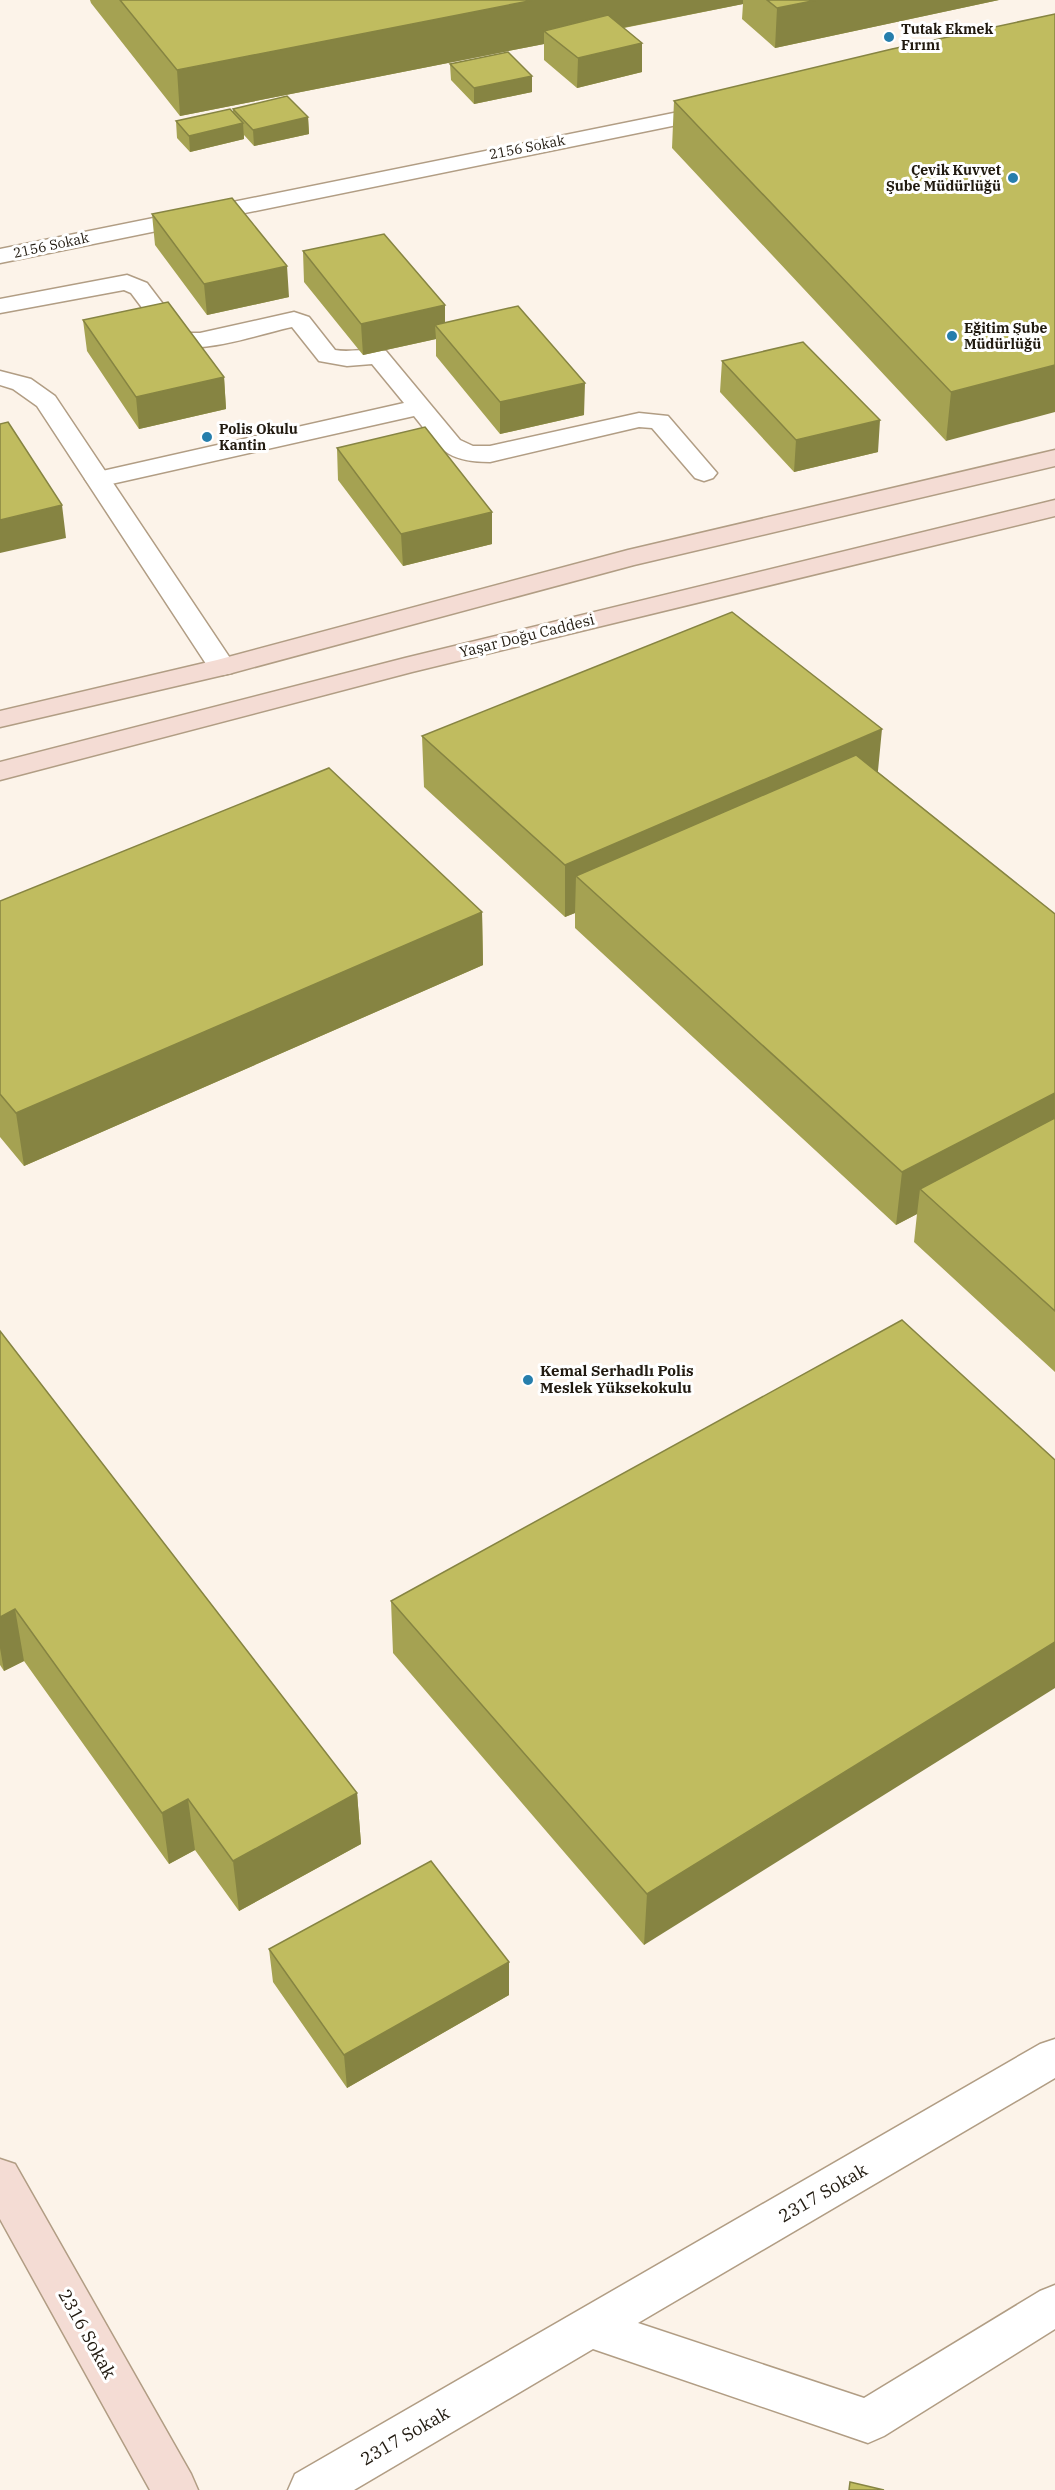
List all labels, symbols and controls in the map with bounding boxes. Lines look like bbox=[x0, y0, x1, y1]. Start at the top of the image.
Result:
place label: Tutak Ekmek Fırını bbox=[901, 20, 993, 54]
marker: Tutak Ekmek Fırını bbox=[882, 30, 896, 44]
street label: 2156 Sokak bbox=[487, 131, 567, 163]
place label: Çevik Kuvvet Şube Müdürlüğü bbox=[886, 161, 1001, 195]
marker: Çevik Kuvvet Şube Müdürlüğü bbox=[1006, 171, 1020, 185]
street label: 2156 Sokak bbox=[11, 228, 91, 262]
place label: Eğitim Şube Müdürlüğü bbox=[964, 319, 1047, 353]
marker: Eğitim Şube Müdürlüğü bbox=[945, 329, 959, 343]
place label: Polis Okulu Kantin bbox=[219, 420, 298, 454]
marker: Polis Okulu Kantin bbox=[200, 430, 214, 444]
street label: Yaşar Doğu Caddesi bbox=[457, 609, 597, 661]
place label: Kemal Serhadlı Polis Meslek Yüksekokulu bbox=[540, 1361, 694, 1397]
marker: Kemal Serhadlı Polis Meslek Yüksekokulu bbox=[521, 1373, 535, 1387]
street label: 2317 Sokak bbox=[774, 2158, 872, 2227]
street label: 2316 Sokak bbox=[53, 2285, 122, 2383]
street label: 2317 Sokak bbox=[356, 2401, 454, 2470]

